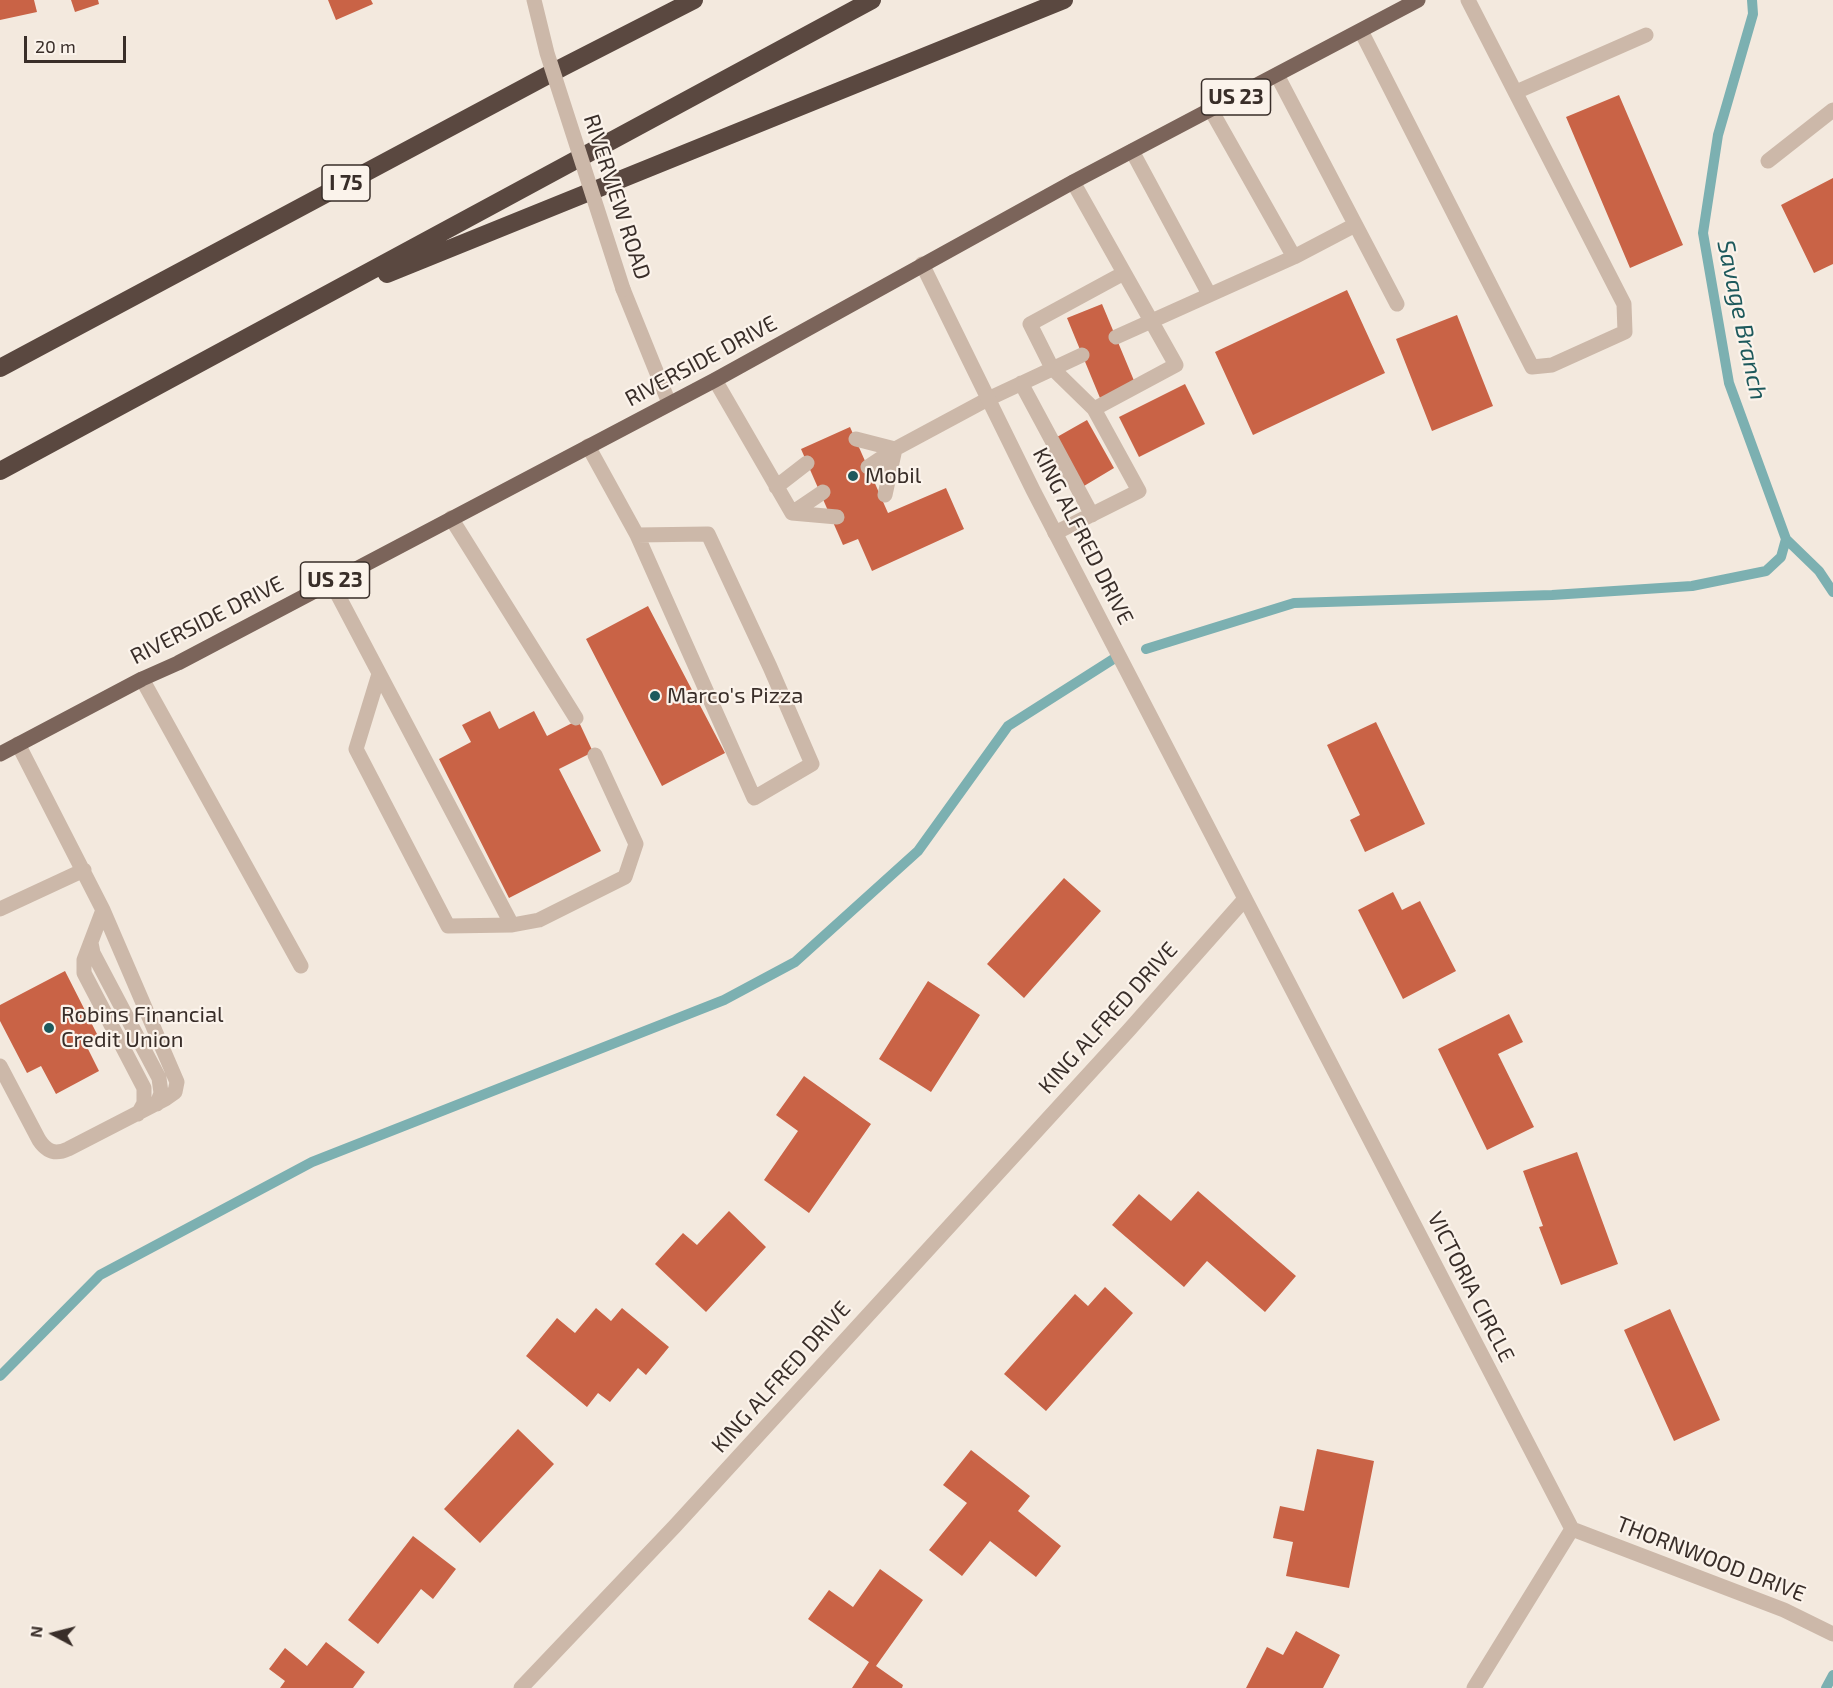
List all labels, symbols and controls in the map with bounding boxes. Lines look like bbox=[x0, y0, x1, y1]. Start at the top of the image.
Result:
scale bar bbox=[27, 24, 129, 62]
text: 20 m bbox=[35, 35, 76, 57]
road number: US 23 bbox=[1202, 79, 1270, 115]
street label: RIVERVIEW ROAD bbox=[578, 111, 656, 283]
road number: I 75 bbox=[322, 165, 370, 201]
water label: Savage Branch bbox=[1711, 237, 1773, 403]
street label: RIVERSIDE DRIVE bbox=[621, 310, 781, 412]
street label: KING ALFRED DRIVE bbox=[1027, 443, 1139, 629]
place label: Mobil bbox=[865, 463, 921, 489]
marker: Mobil bbox=[846, 469, 860, 483]
road number: US 23 bbox=[300, 562, 370, 598]
street label: RIVERSIDE DRIVE bbox=[126, 570, 288, 670]
place label: Marco's Pizza bbox=[667, 683, 803, 709]
marker: Marco's Pizza bbox=[648, 689, 662, 703]
street label: KING ALFRED DRIVE bbox=[1033, 937, 1183, 1099]
place label: Robins Financial Credit Union bbox=[61, 1002, 224, 1054]
marker: Robins Financial Credit Union bbox=[42, 1021, 56, 1035]
street label: VICTORIA CIRCLE bbox=[1422, 1208, 1520, 1366]
street label: KING ALFRED DRIVE bbox=[706, 1296, 856, 1458]
street label: THORNWOOD DRIVE bbox=[1613, 1511, 1809, 1607]
north arrow bbox=[24, 1604, 84, 1664]
text: N bbox=[26, 1625, 46, 1639]

